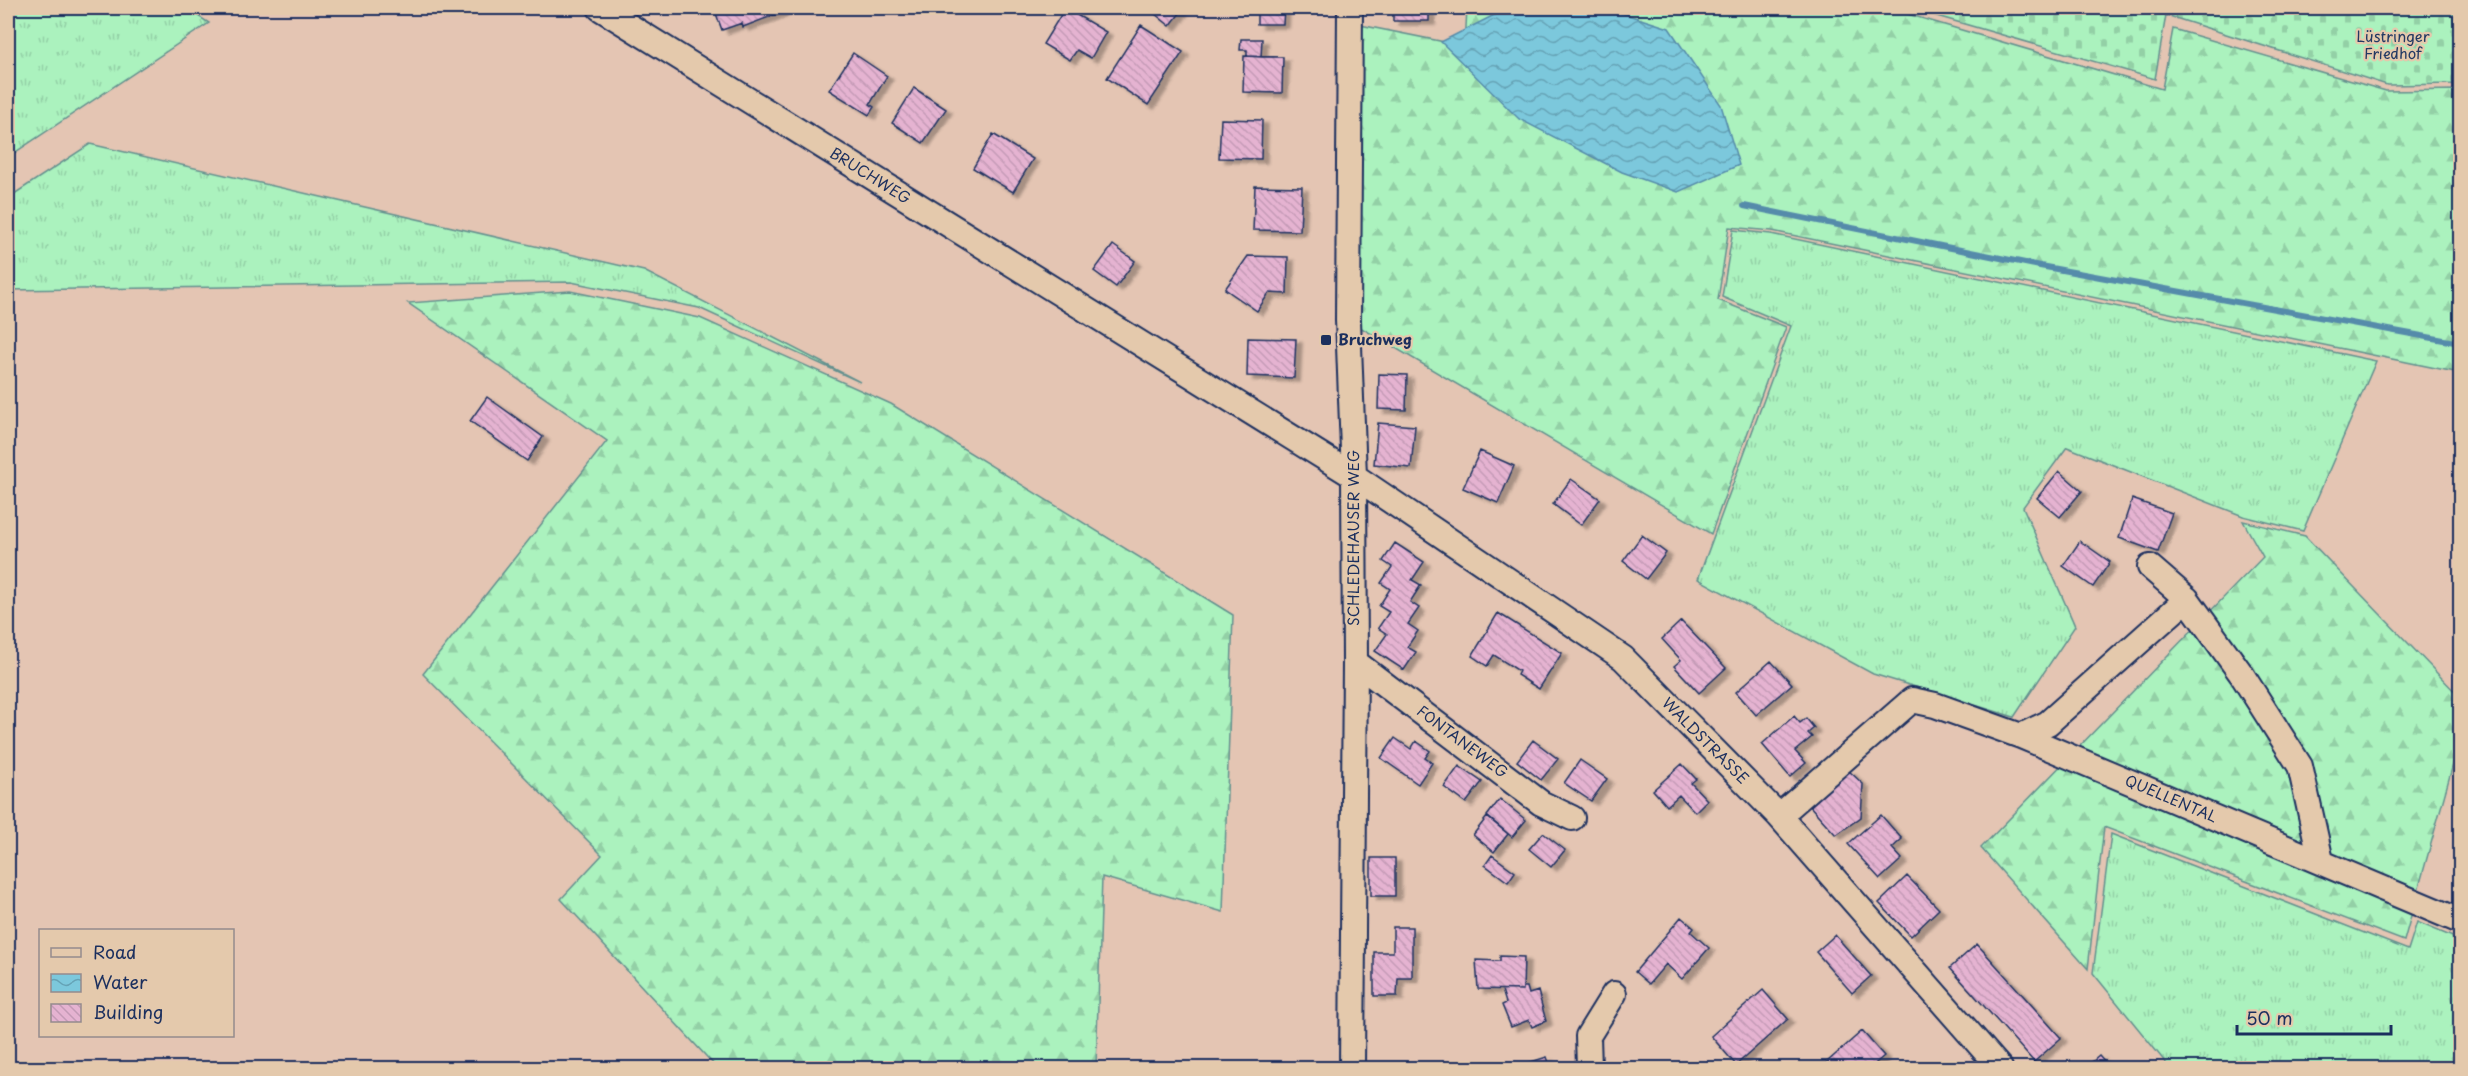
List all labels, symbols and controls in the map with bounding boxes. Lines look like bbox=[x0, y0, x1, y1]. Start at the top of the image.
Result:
park label: Lüstringer Friedhof bbox=[2356, 24, 2430, 64]
street label: BRUCHWEG bbox=[826, 141, 916, 209]
place label: Bruchweg bbox=[1338, 327, 1412, 350]
marker: Bruchweg bbox=[1319, 333, 1333, 347]
street label: SCHLEDEHAUSER WEG bbox=[1341, 450, 1364, 626]
street label: WALDSTRASSE bbox=[1657, 691, 1755, 789]
street label: FONTANEWEG bbox=[1412, 699, 1513, 783]
street label: QUELLENTAL bbox=[2122, 768, 2222, 827]
legend bbox=[39, 929, 234, 1037]
text: Road bbox=[93, 938, 137, 965]
text: Water bbox=[93, 968, 148, 995]
text: Building bbox=[93, 998, 163, 1025]
scale bar bbox=[2237, 998, 2392, 1036]
text: 50 m bbox=[2246, 1004, 2293, 1031]

